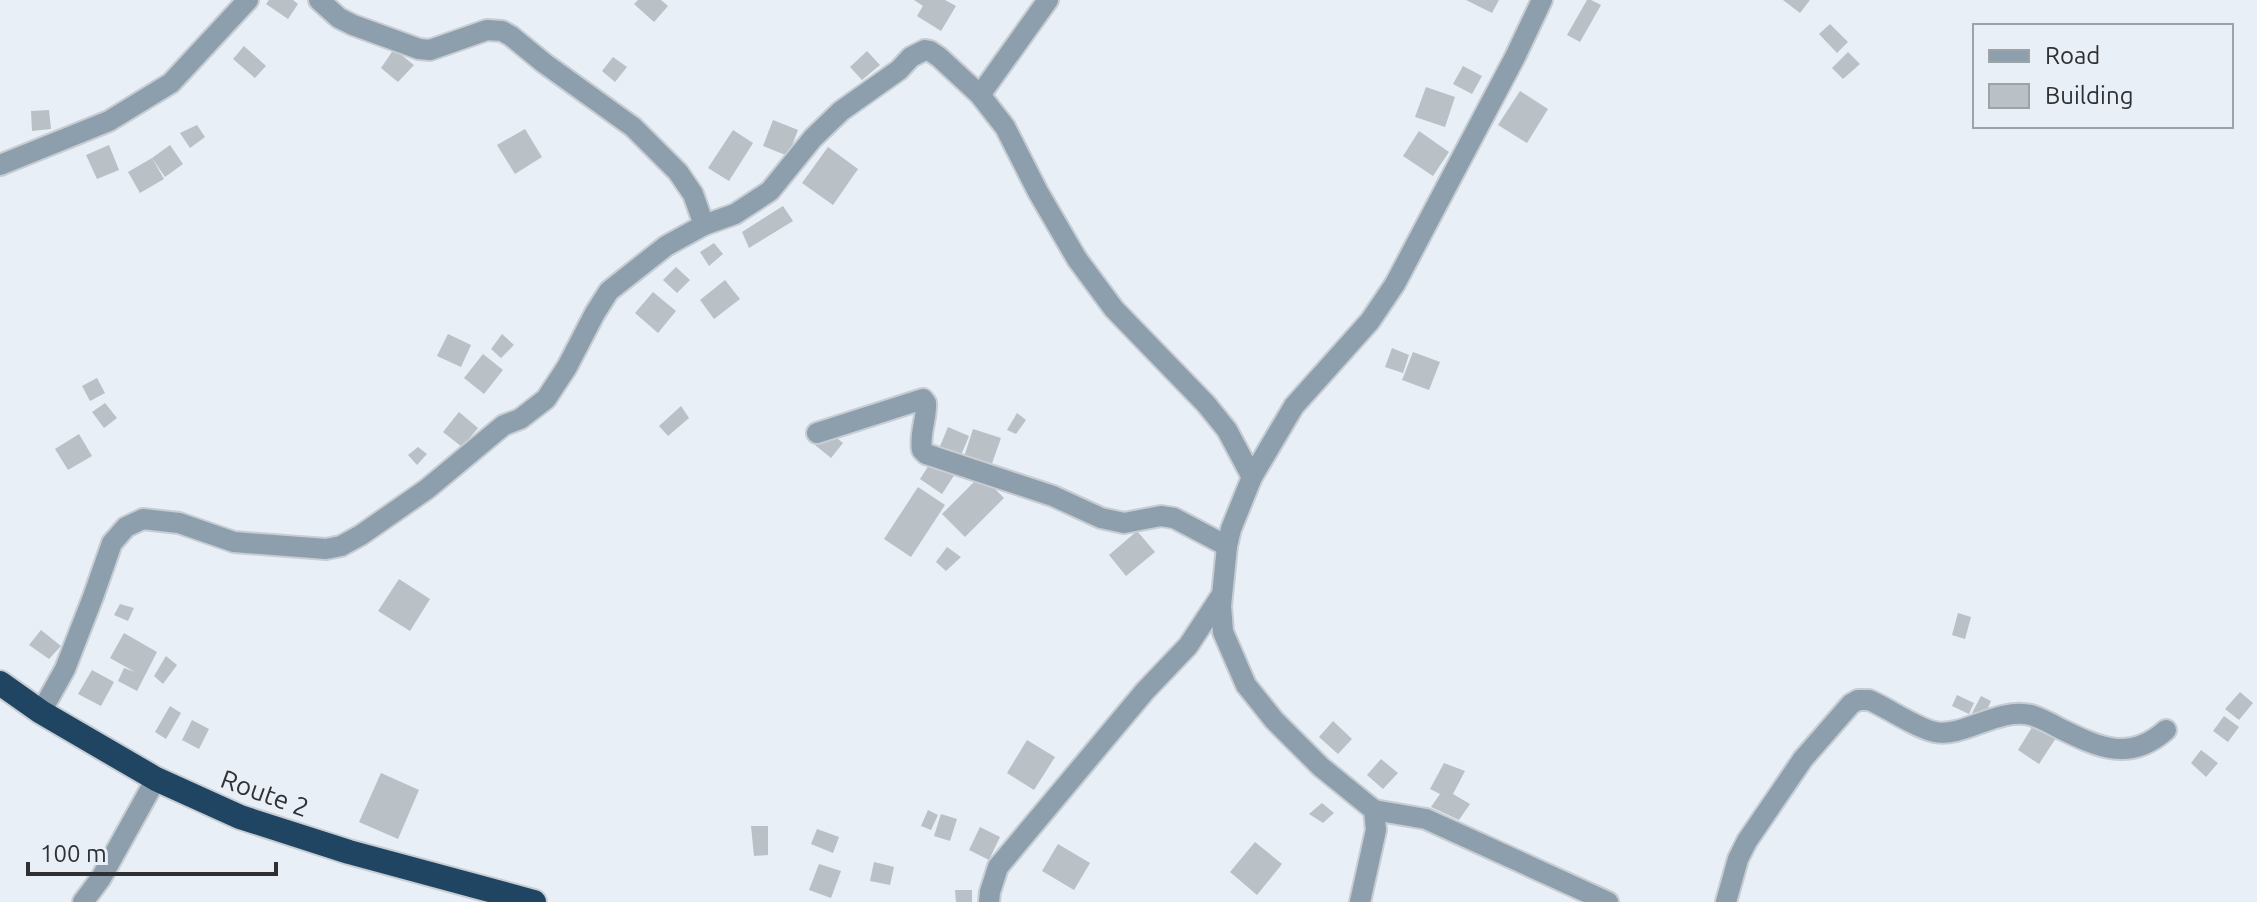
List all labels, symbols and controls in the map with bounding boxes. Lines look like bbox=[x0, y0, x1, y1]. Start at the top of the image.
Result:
legend bbox=[1973, 24, 2233, 128]
text: Road bbox=[2045, 42, 2100, 69]
text: Building bbox=[2045, 82, 2133, 109]
street label: Route 2 bbox=[217, 764, 313, 822]
scale bar bbox=[28, 826, 276, 876]
text: 100 m bbox=[40, 840, 107, 867]

